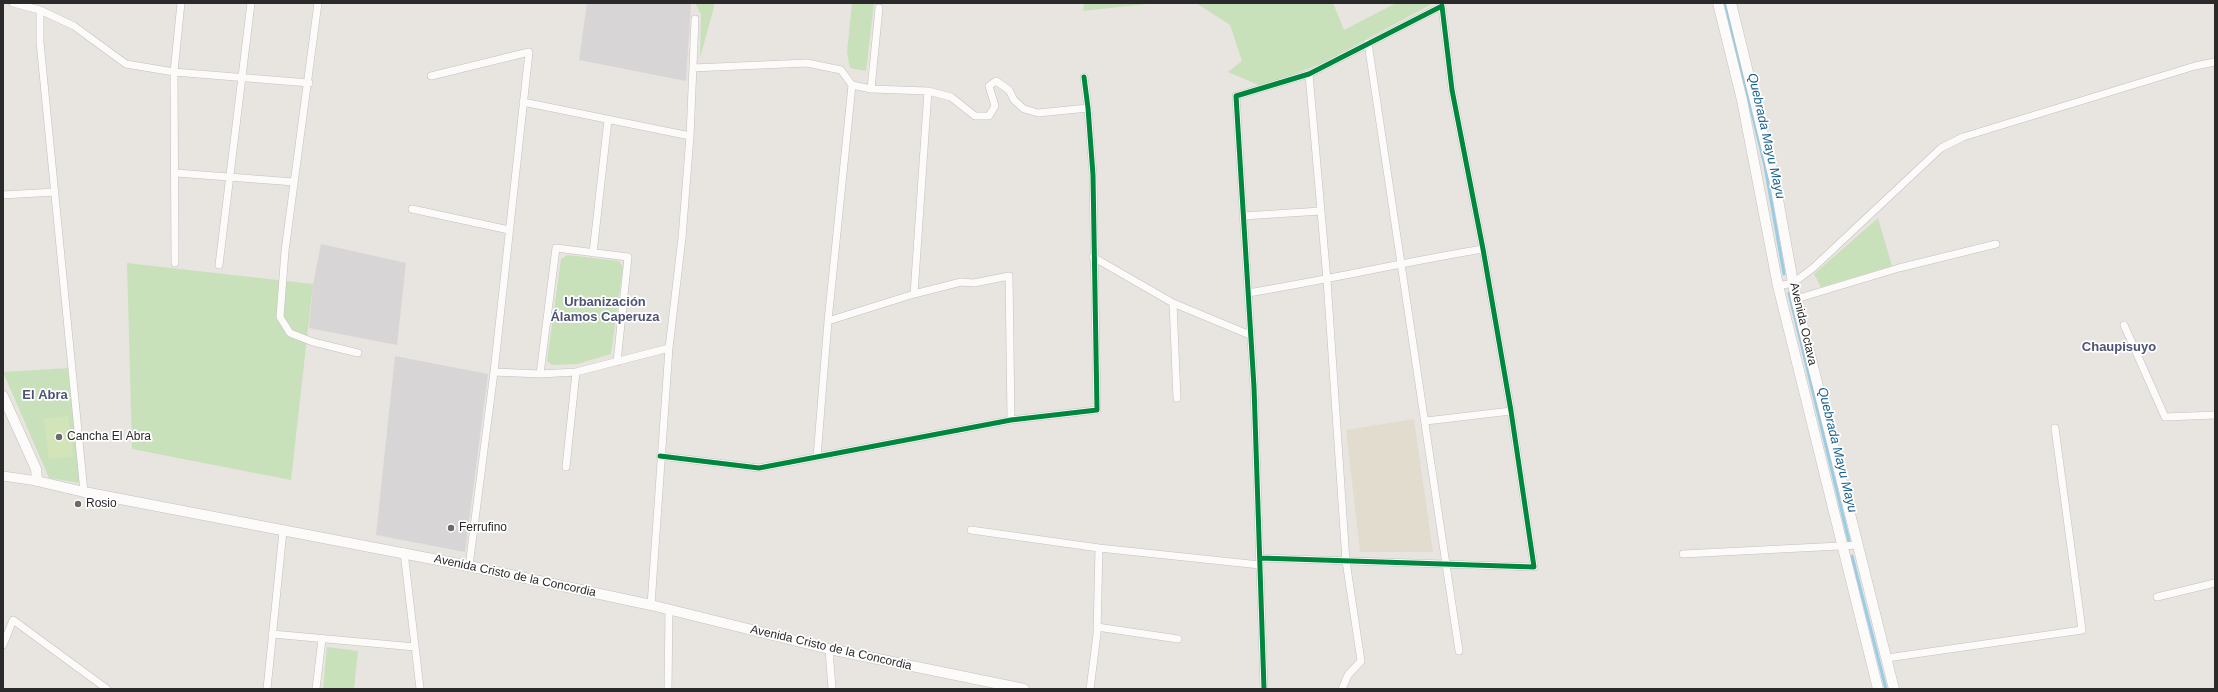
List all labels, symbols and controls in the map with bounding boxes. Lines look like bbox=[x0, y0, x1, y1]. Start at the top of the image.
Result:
water label: Quebrada Mayu Mayu bbox=[1744, 72, 1788, 200]
street label: Avenida Octava bbox=[1786, 281, 1820, 367]
district label: Urbanización Álamos Caperuza bbox=[550, 294, 660, 325]
district label: Chaupisuyo bbox=[2082, 339, 2156, 355]
water label: Quebrada Mayu Mayu bbox=[1814, 386, 1860, 514]
district label: El Abra bbox=[22, 387, 68, 403]
place label: Cancha El Abra bbox=[67, 430, 151, 444]
marker: Cancha El Abra bbox=[54, 432, 64, 442]
place label: Rosio bbox=[86, 497, 117, 511]
marker: Rosio bbox=[73, 499, 83, 509]
place label: Ferrufino bbox=[459, 521, 507, 535]
marker: Ferrufino bbox=[446, 523, 456, 533]
street label: Avenida Cristo de la Concordia bbox=[433, 552, 597, 600]
street label: Avenida Cristo de la Concordia bbox=[749, 622, 913, 674]

